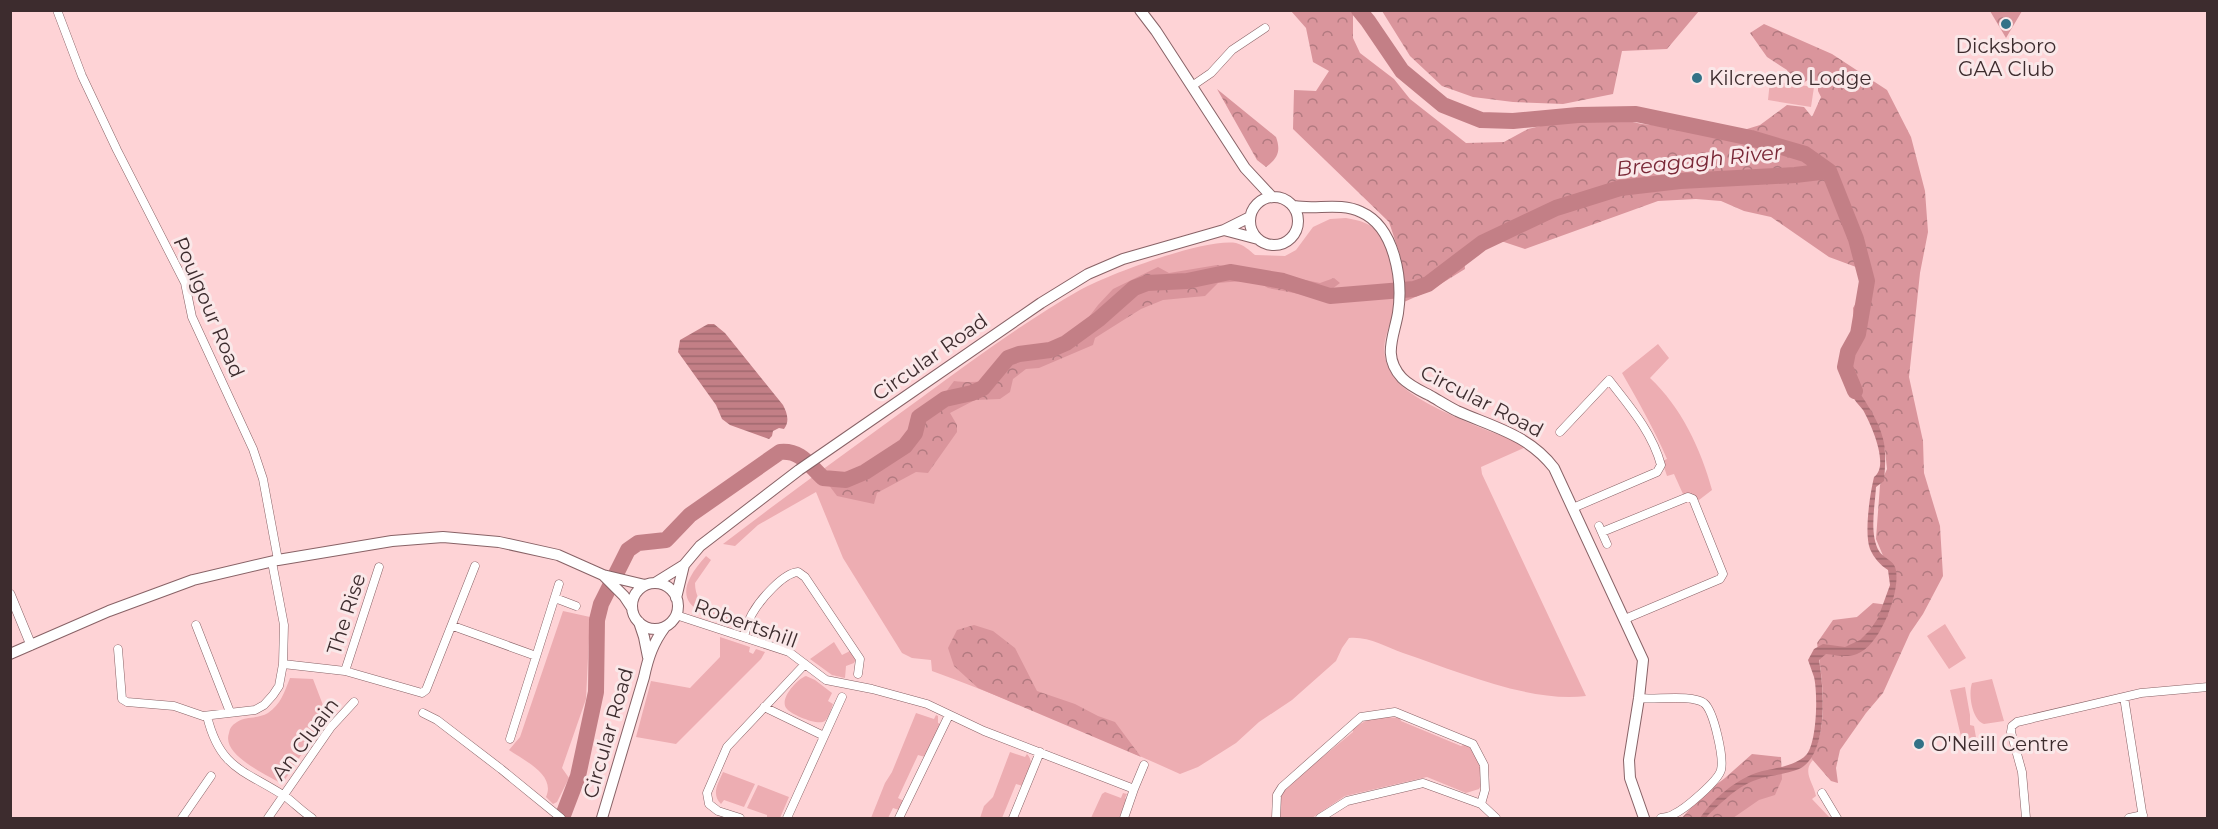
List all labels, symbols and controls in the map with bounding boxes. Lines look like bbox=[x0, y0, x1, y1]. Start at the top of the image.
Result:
marker: Dicksboro GAA Club bbox=[1999, 17, 2013, 31]
place label: Dicksboro GAA Club bbox=[1956, 34, 2056, 81]
place label: Kilcreene Lodge bbox=[1709, 66, 1872, 90]
marker: Kilcreene Lodge bbox=[1690, 71, 1704, 85]
water label: Breagagh River bbox=[1615, 139, 1784, 181]
street label: Poulgour Road bbox=[169, 233, 249, 381]
street label: Circular Road bbox=[868, 309, 992, 405]
street label: Circular Road bbox=[1417, 360, 1547, 442]
street label: The Rise bbox=[322, 570, 370, 658]
street label: Robertshill bbox=[691, 593, 801, 653]
street label: Circular Road bbox=[578, 665, 638, 801]
street label: An Cluain bbox=[266, 693, 344, 785]
place label: O'Neill Centre bbox=[1931, 732, 2069, 756]
marker: O'Neill Centre bbox=[1912, 737, 1926, 751]

